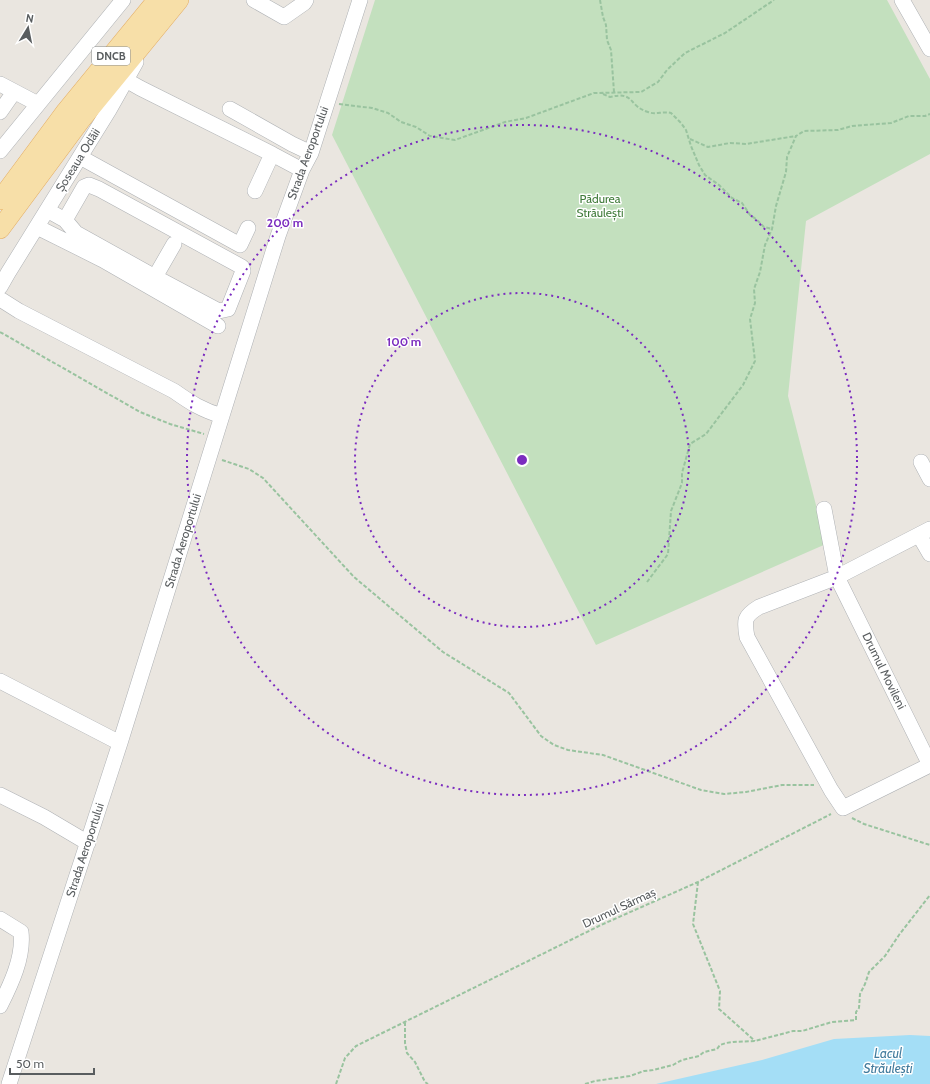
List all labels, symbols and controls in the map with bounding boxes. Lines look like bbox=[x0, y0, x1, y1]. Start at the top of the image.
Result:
north arrow bbox=[8, 8, 48, 48]
text: N bbox=[25, 11, 35, 26]
road number: DNCB bbox=[92, 47, 130, 65]
street label: Strada Aeroportului bbox=[284, 104, 331, 202]
street label: Șoseaua Odăii bbox=[52, 125, 104, 195]
park label: Pădurea Străulești bbox=[576, 191, 624, 221]
text: 200 m bbox=[267, 215, 303, 230]
text: 100 m bbox=[387, 334, 421, 349]
centre of rings bbox=[515, 453, 529, 467]
street label: Strada Aeroportului bbox=[161, 492, 204, 590]
street label: Drumul Movileni bbox=[859, 630, 910, 712]
street label: Strada Aeroportului bbox=[62, 801, 107, 899]
street label: Drumul Sărmaș bbox=[580, 884, 658, 932]
water label: Lacul Străulești bbox=[864, 1045, 913, 1076]
scale bar bbox=[10, 1050, 94, 1076]
text: 50 m bbox=[16, 1056, 44, 1071]

